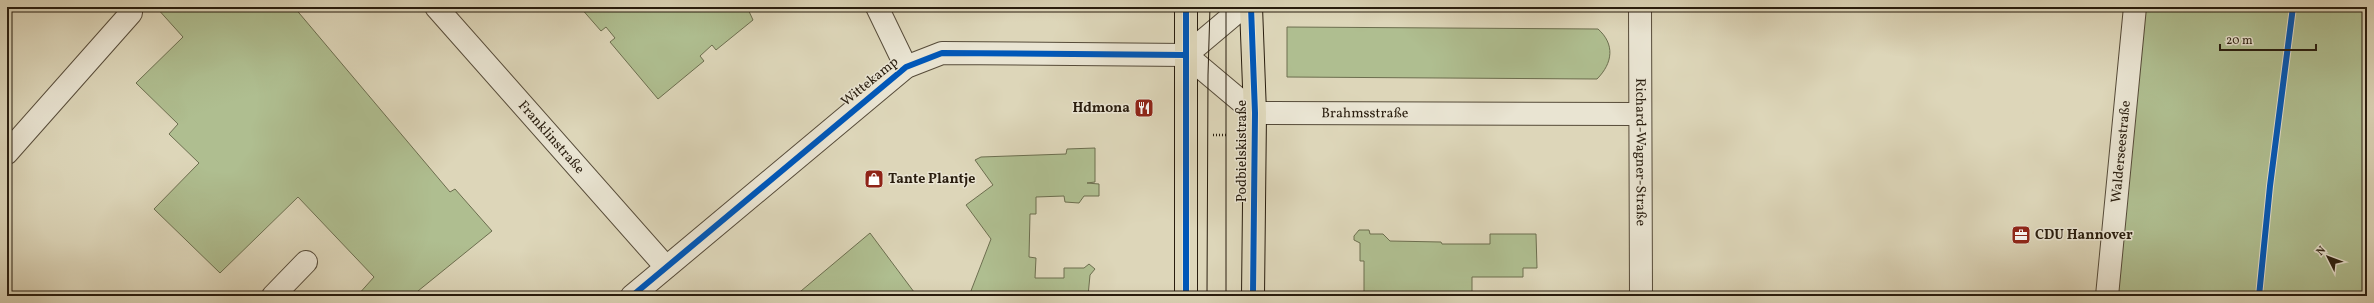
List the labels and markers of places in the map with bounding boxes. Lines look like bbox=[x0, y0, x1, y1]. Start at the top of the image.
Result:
restaurant icon: Hdmona bbox=[1133, 97, 1155, 119]
place label: Hdmona bbox=[1072, 99, 1130, 118]
shop icon: Tante Plantje bbox=[863, 168, 885, 190]
place label: Tante Plantje bbox=[888, 170, 975, 189]
office icon: CDU Hannover bbox=[2010, 224, 2032, 246]
place label: CDU Hannover bbox=[2035, 226, 2133, 245]

